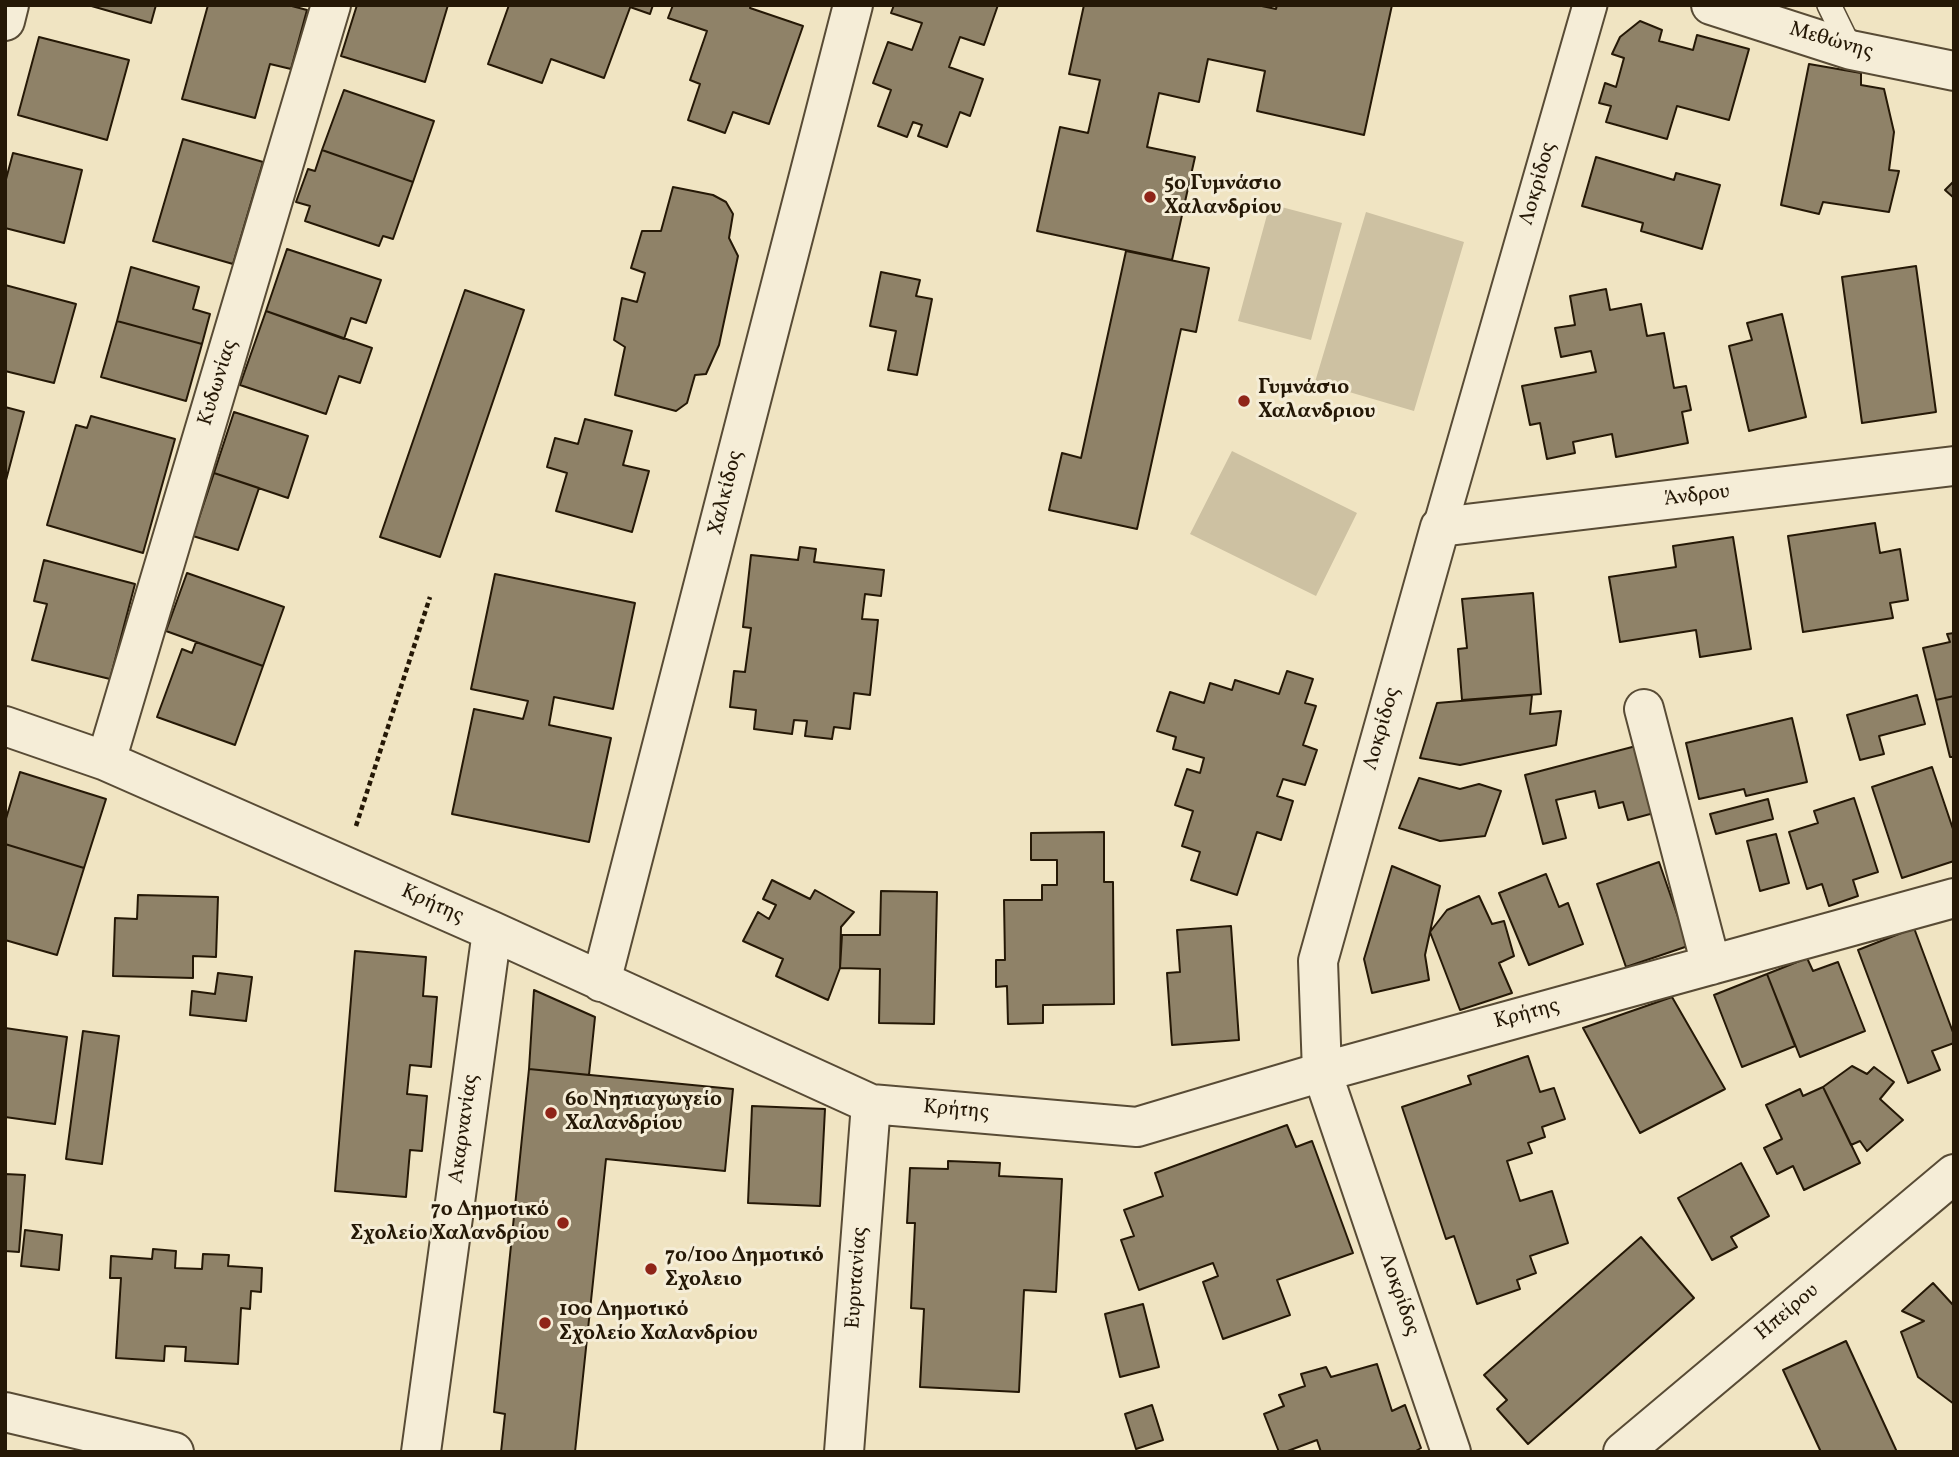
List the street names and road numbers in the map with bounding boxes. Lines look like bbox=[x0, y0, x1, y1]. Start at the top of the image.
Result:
street label: Μεθώνης bbox=[1786, 18, 1876, 66]
street label: Λοκρίδος bbox=[1515, 140, 1563, 228]
street label: Κυδωνίας bbox=[194, 337, 244, 429]
street label: Χαλκίδος bbox=[704, 448, 750, 538]
street label: Άνδρου bbox=[1663, 480, 1731, 514]
street label: Λοκρίδος bbox=[1359, 685, 1407, 773]
street label: Κρήτης bbox=[397, 880, 467, 930]
street label: Κρήτης bbox=[1492, 994, 1562, 1036]
street label: Ακαρνανίας bbox=[445, 1073, 485, 1185]
street label: Κρήτης bbox=[922, 1096, 990, 1126]
street label: Ευρυτανίας bbox=[842, 1226, 874, 1330]
street label: Λοκρίδος bbox=[1372, 1251, 1424, 1339]
street label: Ηπείρου bbox=[1751, 1279, 1825, 1347]

